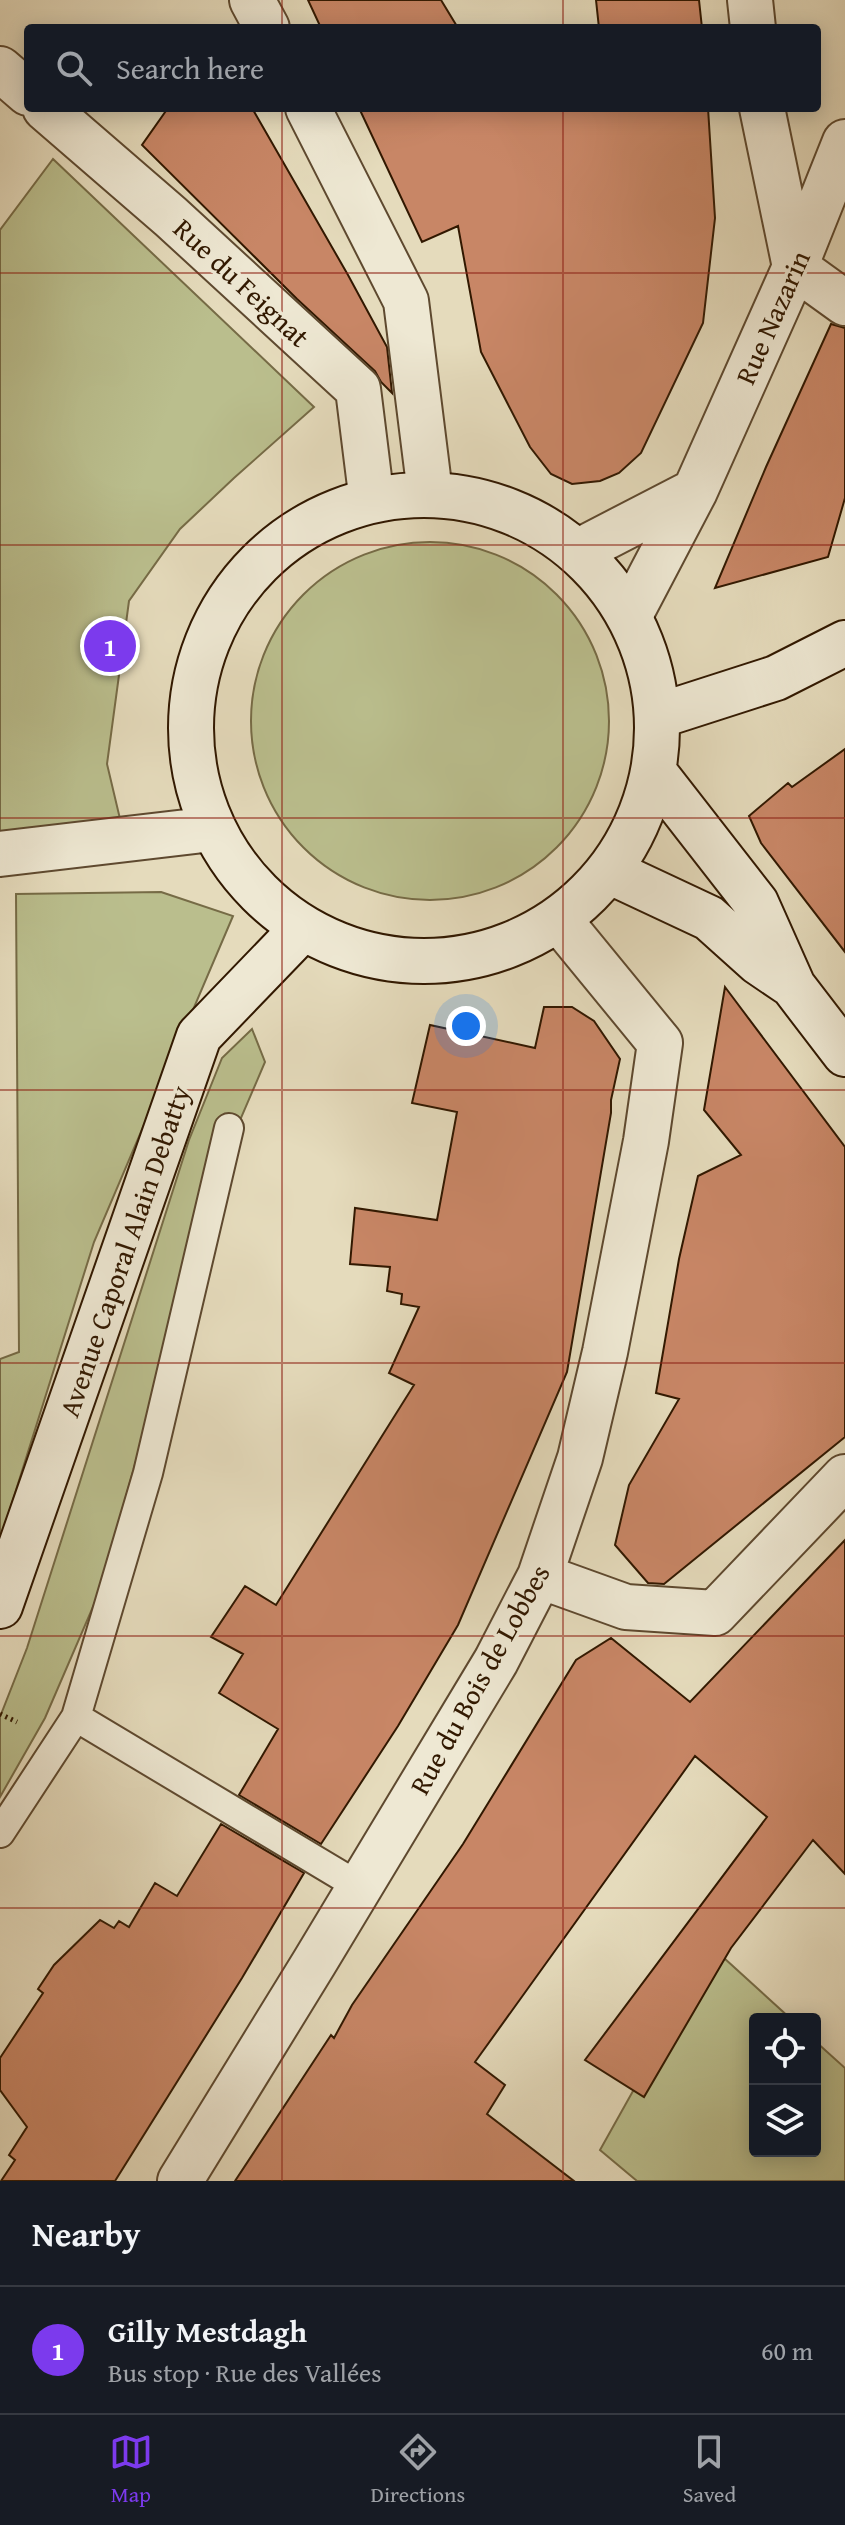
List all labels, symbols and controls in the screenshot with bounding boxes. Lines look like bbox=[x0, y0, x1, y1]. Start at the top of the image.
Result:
search box bbox=[24, 24, 821, 112]
icon: search bbox=[52, 46, 96, 90]
text: Search here bbox=[116, 46, 264, 90]
street label: Rue du Feignat bbox=[165, 208, 319, 356]
street label: Rue Nazarin bbox=[724, 243, 820, 391]
pin: 1 bbox=[84, 616, 136, 676]
your location bbox=[446, 1006, 486, 1046]
street label: Avenue Caporal Alain Debatty bbox=[48, 1080, 200, 1422]
street label: Rue du Bois de Lobbes bbox=[399, 1556, 559, 1802]
map controls bbox=[749, 2013, 821, 2157]
button: locate bbox=[749, 2013, 821, 2085]
button: layers bbox=[749, 2085, 821, 2157]
text: Nearby bbox=[32, 2209, 141, 2258]
text: Gilly Mestdagh bbox=[108, 2309, 307, 2353]
text: 1 bbox=[51, 2331, 65, 2370]
text: 60 m bbox=[761, 2331, 813, 2370]
text: Bus stop · Rue des Vallées bbox=[108, 2353, 382, 2392]
tab: Map bbox=[109, 2430, 153, 2510]
tab: Directions bbox=[371, 2430, 465, 2510]
tab: Saved bbox=[683, 2430, 736, 2510]

